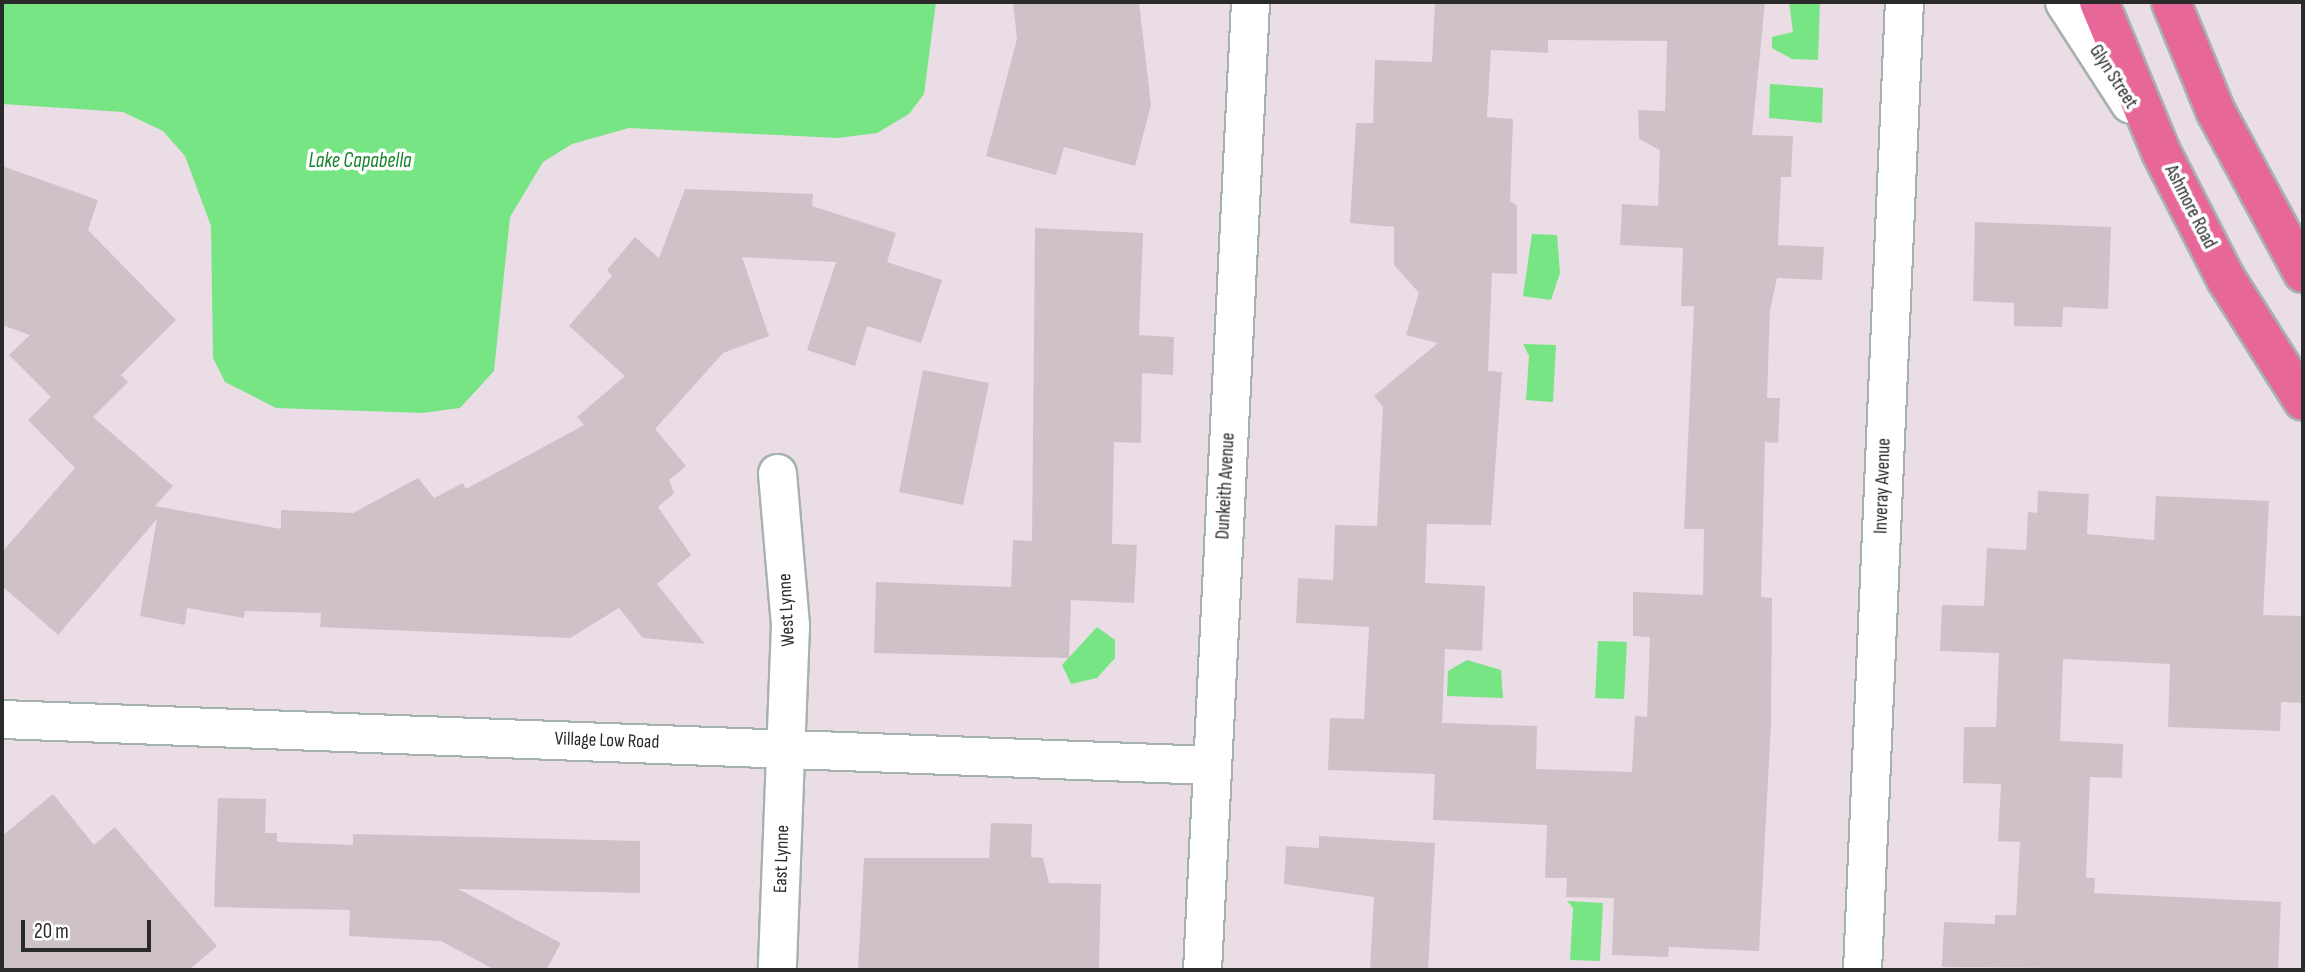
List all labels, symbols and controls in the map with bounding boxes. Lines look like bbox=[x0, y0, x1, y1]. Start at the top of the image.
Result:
street label: Glyn Street bbox=[2084, 41, 2142, 113]
water label: Lake Capabella bbox=[308, 148, 412, 174]
street label: Ashmore Road bbox=[2159, 161, 2221, 253]
street label: Dunkeith Avenue bbox=[1212, 432, 1240, 540]
street label: Inveray Avenue bbox=[1870, 438, 1896, 534]
street label: West Lynne bbox=[774, 573, 800, 647]
street label: Village Low Road bbox=[554, 728, 660, 754]
street label: East Lynne bbox=[769, 824, 795, 894]
scale bar bbox=[24, 906, 154, 950]
text: 20 m bbox=[34, 919, 69, 944]

